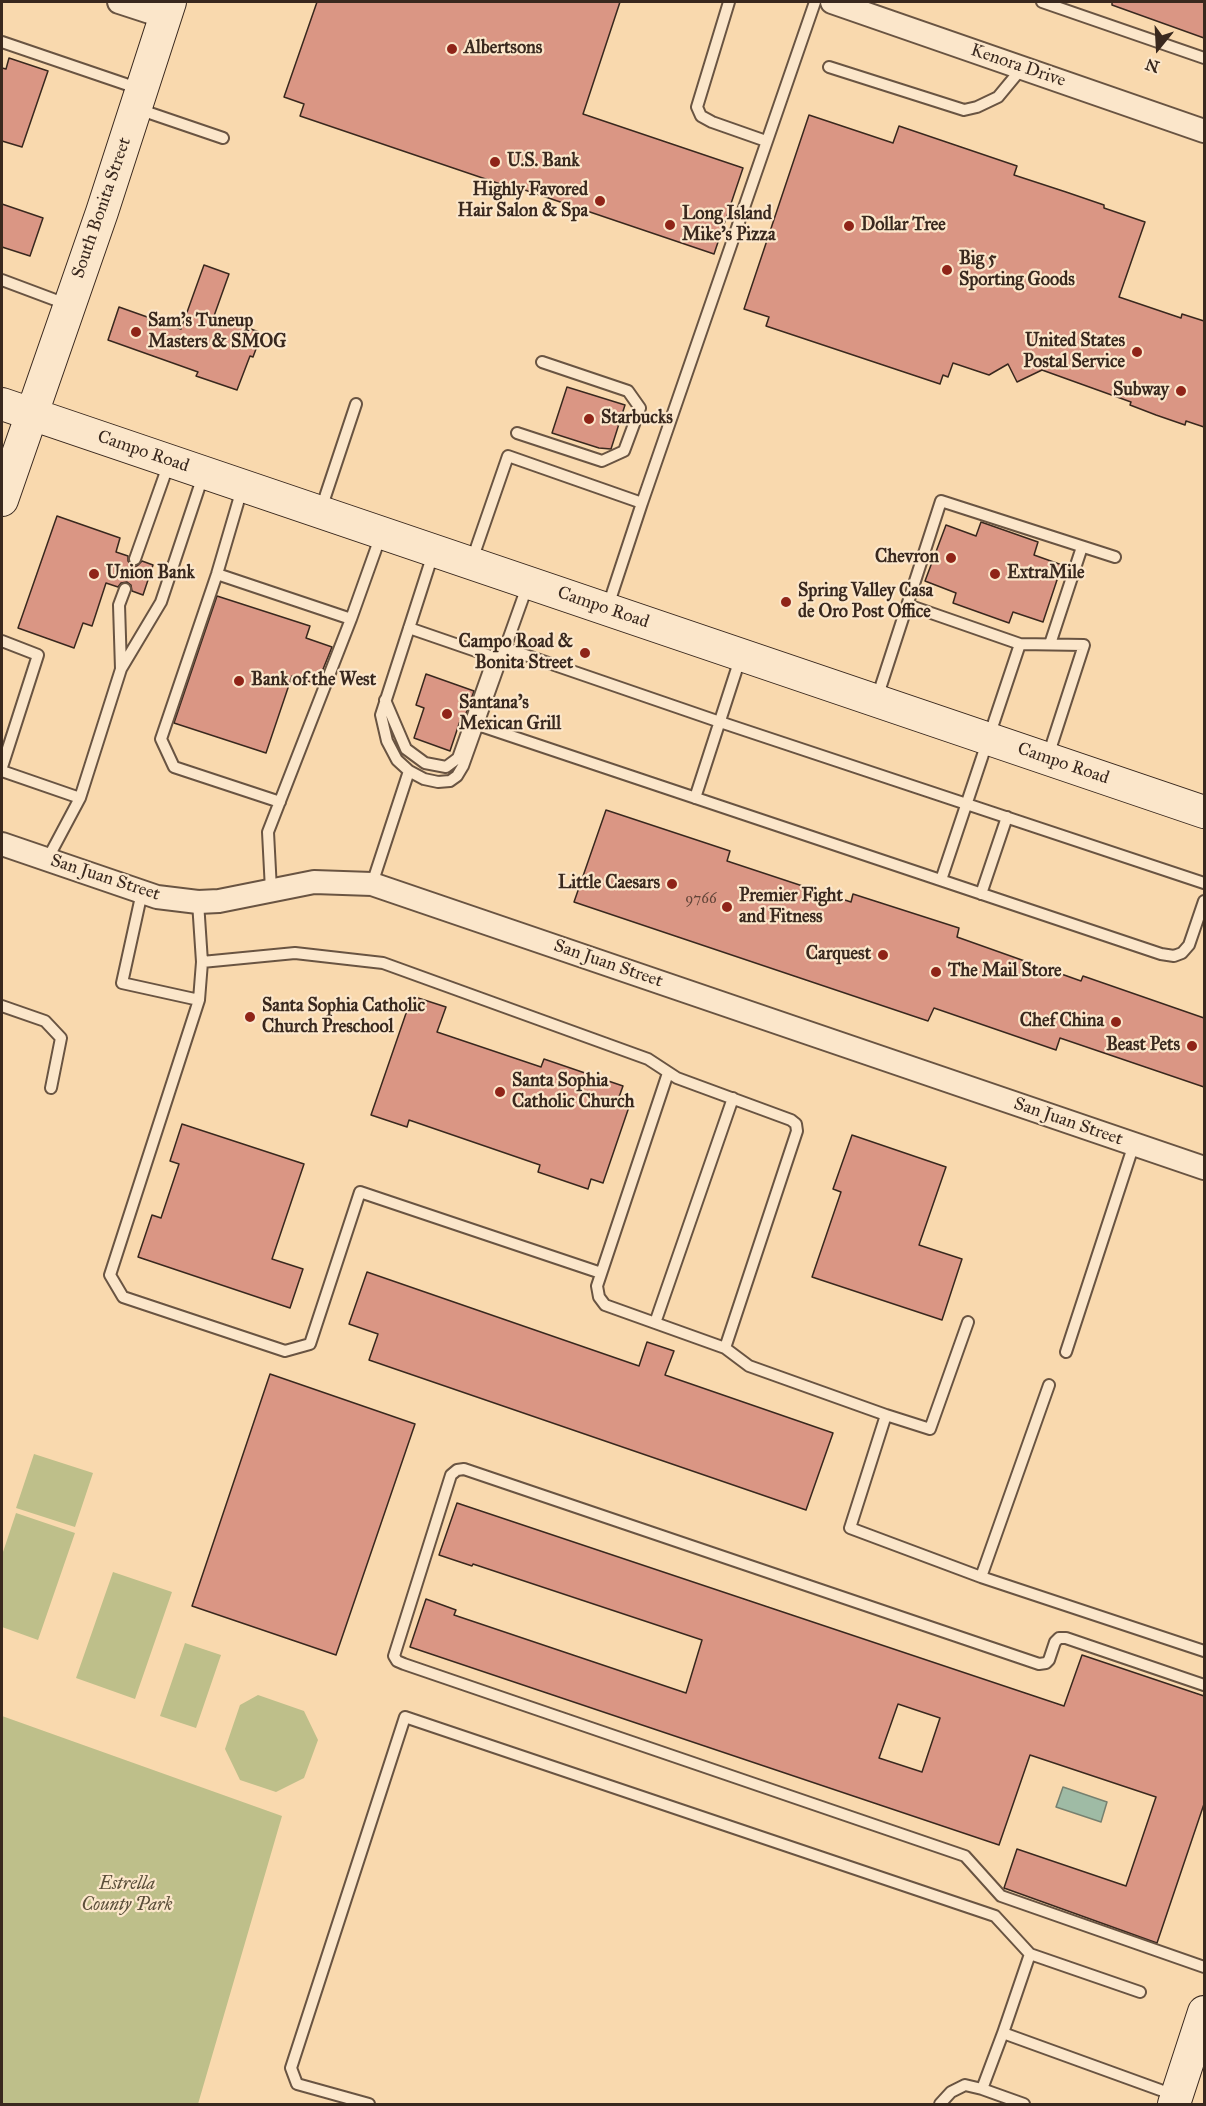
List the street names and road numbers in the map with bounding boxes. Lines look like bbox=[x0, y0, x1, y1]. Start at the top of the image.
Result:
street label: Kenora Drive bbox=[968, 40, 1068, 92]
street label: South Bonita Street bbox=[68, 135, 136, 281]
street label: Campo Road bbox=[94, 426, 192, 478]
street label: Campo Road bbox=[554, 582, 652, 634]
street label: Campo Road bbox=[1014, 738, 1112, 790]
street label: San Juan Street bbox=[47, 850, 163, 906]
street label: San Juan Street bbox=[551, 935, 665, 993]
street label: San Juan Street bbox=[1011, 1093, 1125, 1151]

